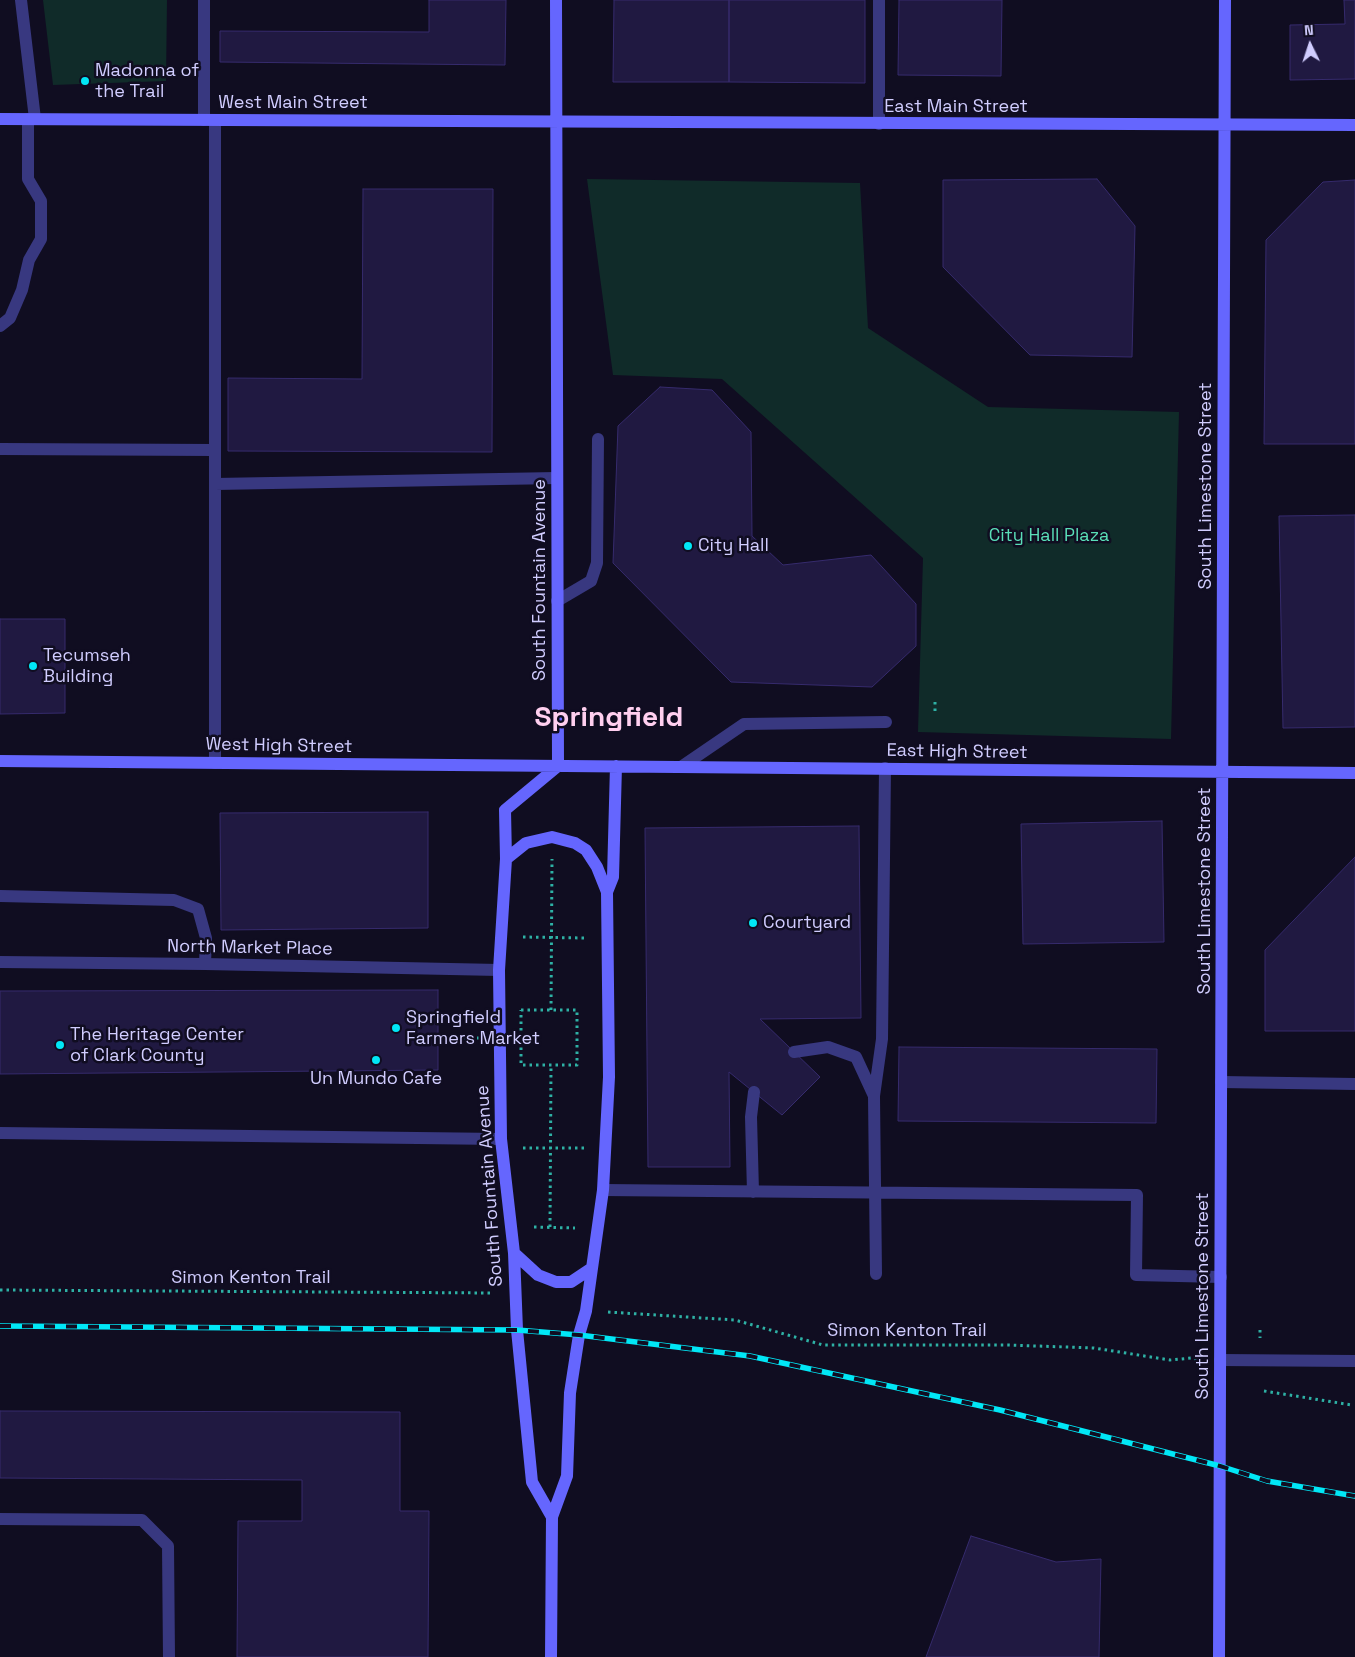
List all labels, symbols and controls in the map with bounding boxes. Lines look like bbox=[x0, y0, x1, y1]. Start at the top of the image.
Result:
north arrow bbox=[1285, 20, 1335, 70]
text: N bbox=[1304, 21, 1314, 39]
place label: Madonna of the Trail bbox=[95, 60, 199, 102]
marker: Madonna of the Trail bbox=[79, 75, 91, 87]
street label: West Main Street bbox=[218, 92, 368, 114]
street label: East Main Street bbox=[884, 96, 1028, 118]
street label: South Limestone Street bbox=[1195, 382, 1217, 590]
street label: South Fountain Avenue bbox=[529, 479, 551, 681]
park label: City Hall Plaza bbox=[989, 525, 1109, 547]
place label: City Hall bbox=[698, 535, 769, 557]
marker: City Hall bbox=[682, 540, 694, 552]
place label: Tecumseh Building bbox=[43, 645, 131, 688]
marker: Tecumseh Building bbox=[27, 660, 39, 672]
district label: Springfield bbox=[535, 701, 683, 735]
street label: West High Street bbox=[205, 734, 353, 758]
street label: East High Street bbox=[886, 740, 1028, 764]
street label: South Limestone Street bbox=[1194, 787, 1216, 995]
place label: Courtyard bbox=[763, 912, 851, 934]
marker: Courtyard bbox=[747, 917, 759, 929]
street label: North Market Place bbox=[167, 936, 333, 960]
place label: Springfield Farmers Market bbox=[406, 1007, 540, 1050]
marker: Springfield Farmers Market bbox=[390, 1022, 402, 1034]
place label: The Heritage Center of Clark County bbox=[70, 1024, 244, 1066]
marker: The Heritage Center of Clark County bbox=[54, 1039, 66, 1051]
marker: Un Mundo Cafe bbox=[370, 1054, 382, 1066]
place label: Un Mundo Cafe bbox=[310, 1068, 442, 1090]
street label: South Fountain Avenue bbox=[472, 1085, 508, 1287]
street label: South Limestone Street bbox=[1192, 1192, 1214, 1400]
street label: Simon Kenton Trail bbox=[171, 1267, 331, 1289]
street label: Simon Kenton Trail bbox=[827, 1320, 987, 1342]

